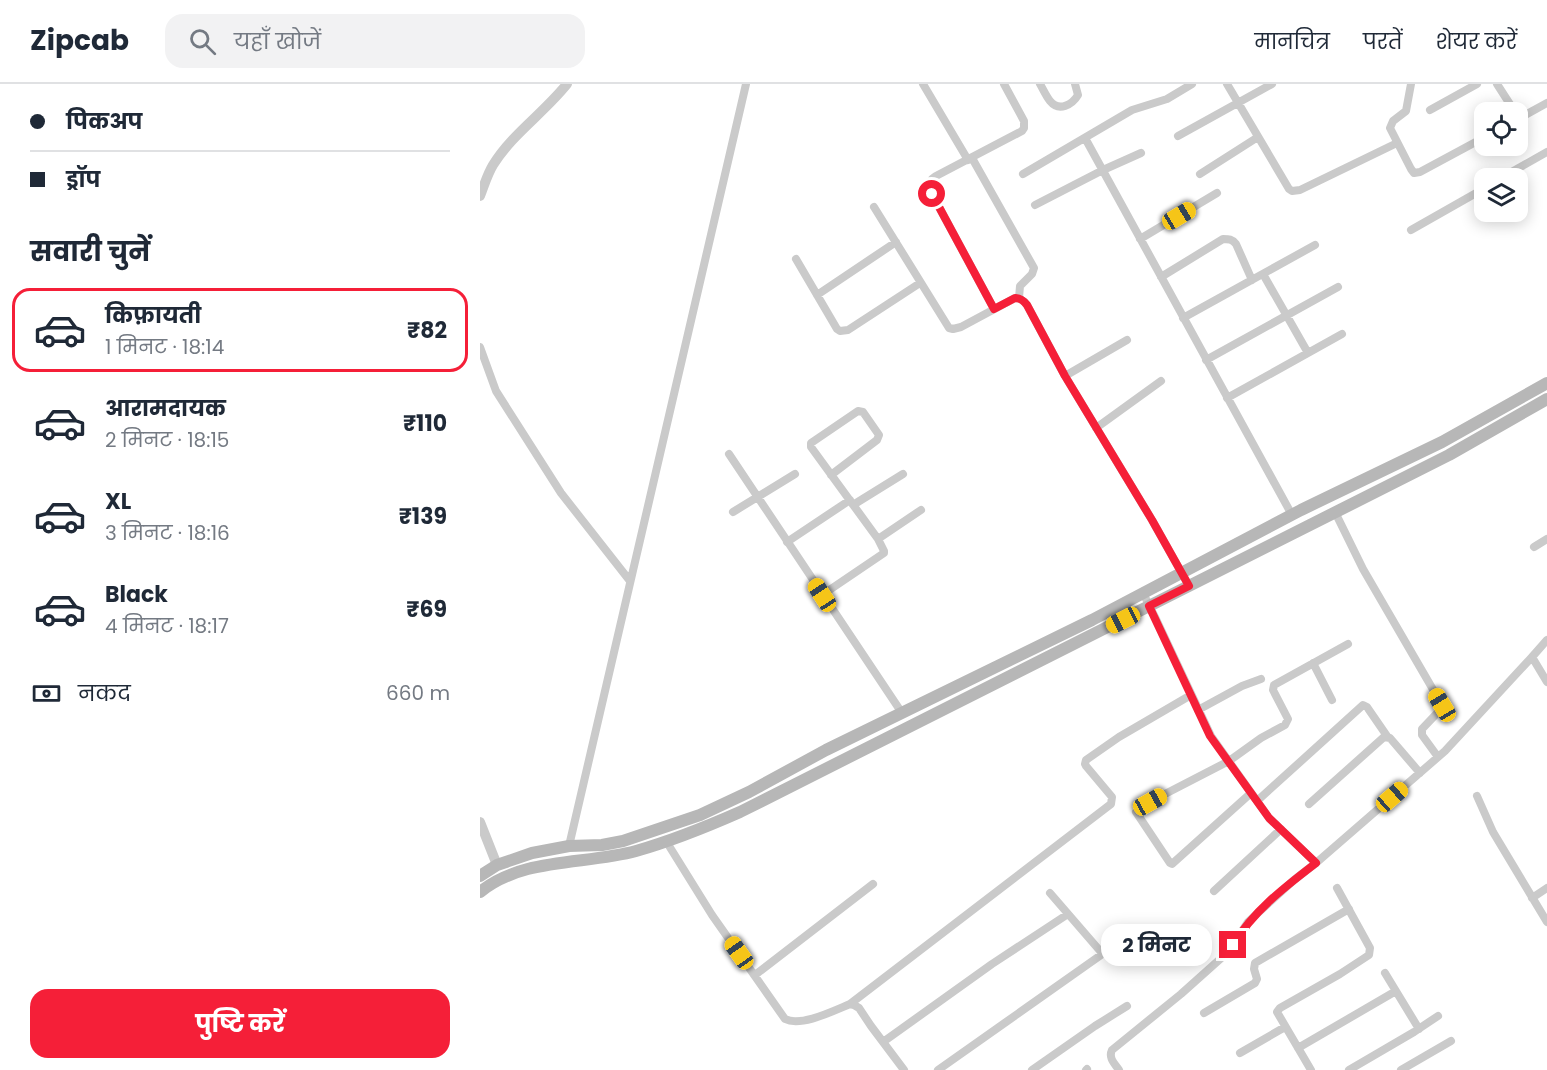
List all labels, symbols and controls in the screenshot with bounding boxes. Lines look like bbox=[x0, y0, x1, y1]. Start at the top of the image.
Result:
search box bbox=[165, 14, 585, 68]
text: Zipcab bbox=[30, 21, 129, 60]
icon: search bbox=[186, 25, 219, 58]
text: यहाँ खोजें bbox=[234, 26, 321, 57]
text: मानचित्र bbox=[1254, 27, 1330, 56]
text: परतें bbox=[1363, 27, 1402, 56]
text: शेयर करें bbox=[1435, 27, 1517, 56]
map controls bbox=[1474, 102, 1528, 222]
button: locate bbox=[1474, 102, 1528, 156]
text: पिकअप bbox=[66, 106, 143, 137]
text: ड्रॉप bbox=[66, 164, 100, 195]
button: layers bbox=[1474, 168, 1528, 222]
route start bbox=[918, 180, 945, 207]
car bbox=[1159, 199, 1199, 233]
text: सवारी चुनें bbox=[30, 233, 150, 270]
text: किफ़ायती bbox=[105, 300, 201, 331]
icon: car bbox=[33, 303, 87, 357]
text: ₹82 bbox=[407, 315, 447, 346]
text: 1 मिनट · 18:14 bbox=[105, 333, 224, 361]
text: आरामदायक bbox=[105, 393, 226, 424]
icon: car bbox=[33, 396, 87, 450]
text: ₹110 bbox=[403, 408, 447, 439]
text: 2 मिनट · 18:15 bbox=[105, 426, 229, 454]
text: XL bbox=[105, 486, 131, 517]
icon: car bbox=[33, 489, 87, 543]
text: ₹139 bbox=[399, 501, 447, 532]
text: 3 मिनट · 18:16 bbox=[105, 519, 230, 547]
car bbox=[805, 575, 839, 615]
text: Black bbox=[105, 579, 168, 610]
icon: car bbox=[33, 582, 87, 636]
text: ₹69 bbox=[406, 594, 447, 625]
car bbox=[1103, 604, 1143, 636]
text: 4 मिनट · 18:17 bbox=[105, 612, 229, 640]
icon: cash bbox=[30, 677, 63, 710]
text: नकद bbox=[78, 678, 131, 709]
text: 660 m bbox=[386, 679, 450, 707]
car bbox=[1425, 685, 1459, 725]
car bbox=[1373, 778, 1411, 816]
car bbox=[1130, 785, 1170, 819]
callout: 2 मिनट bbox=[1101, 924, 1212, 966]
text: 2 मिनट bbox=[1122, 931, 1191, 959]
route end bbox=[1219, 931, 1246, 958]
car bbox=[721, 933, 757, 973]
button: पुष्टि करें bbox=[30, 989, 450, 1058]

